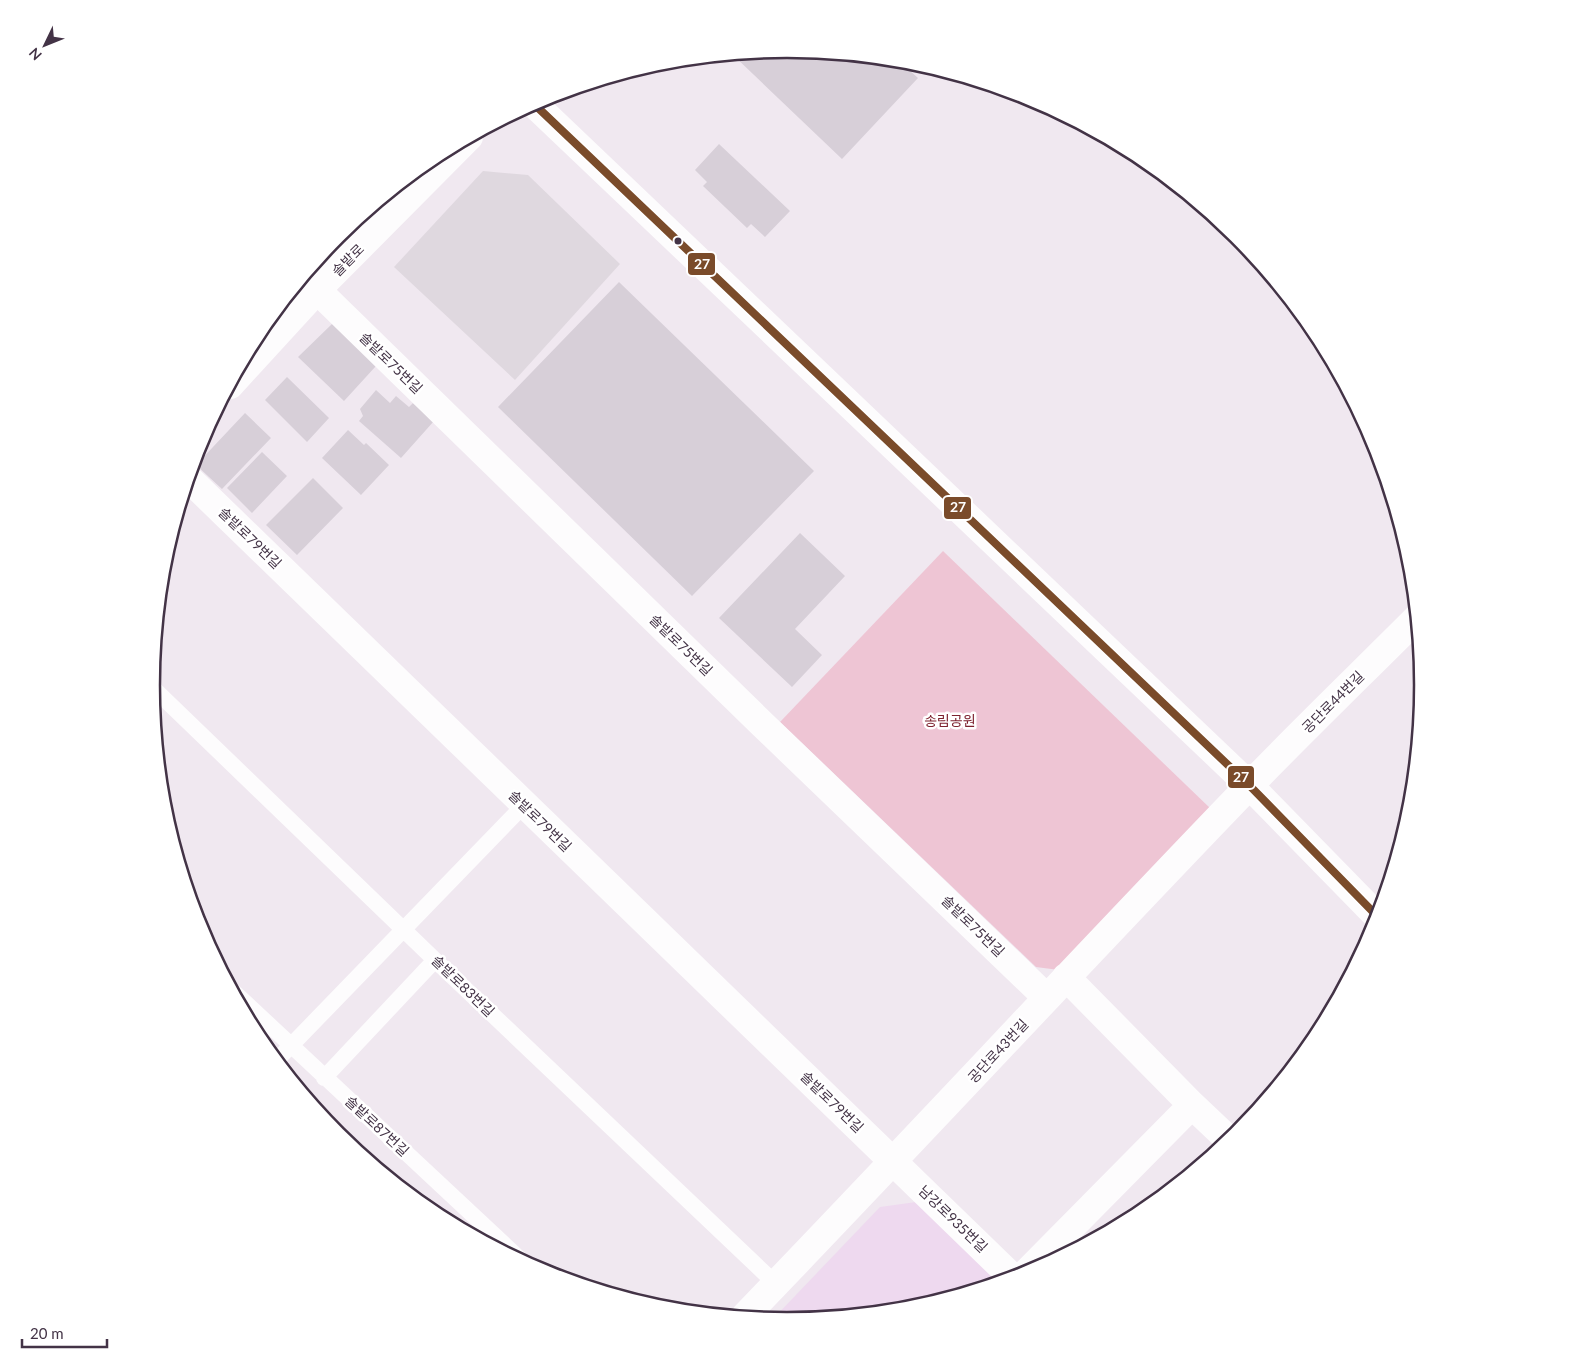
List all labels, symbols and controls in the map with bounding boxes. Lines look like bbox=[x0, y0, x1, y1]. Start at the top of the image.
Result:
north arrow bbox=[20, 20, 70, 70]
text: N bbox=[25, 44, 45, 64]
unlabelled marker bbox=[673, 236, 683, 246]
street label: 솔밭로 bbox=[328, 240, 367, 279]
line badge: 27 bbox=[687, 252, 716, 276]
text: 27 bbox=[694, 255, 710, 272]
street label: 솔밭로75번길 bbox=[356, 329, 426, 397]
line badge: 27 bbox=[943, 496, 972, 520]
text: 27 bbox=[950, 498, 966, 515]
street label: 솔밭로79번길 bbox=[215, 504, 285, 572]
street label: 솔밭로75번길 bbox=[646, 611, 716, 679]
street label: 공단로44번길 bbox=[1298, 667, 1367, 736]
park label: 송림공원 bbox=[924, 712, 976, 729]
line badge: 27 bbox=[1227, 765, 1255, 789]
text: 27 bbox=[1233, 768, 1249, 785]
street label: 솔밭로79번길 bbox=[505, 787, 575, 855]
street label: 솔밭로75번길 bbox=[938, 892, 1008, 960]
street label: 솔밭로83번길 bbox=[428, 952, 498, 1020]
street label: 공단로43번길 bbox=[964, 1015, 1031, 1086]
street label: 솔밭로79번길 bbox=[797, 1068, 867, 1136]
street label: 솔밭로87번길 bbox=[342, 1092, 413, 1159]
street label: 남강로935번길 bbox=[916, 1182, 991, 1256]
scale bar bbox=[22, 1316, 108, 1348]
text: 20 m bbox=[30, 1324, 64, 1342]

